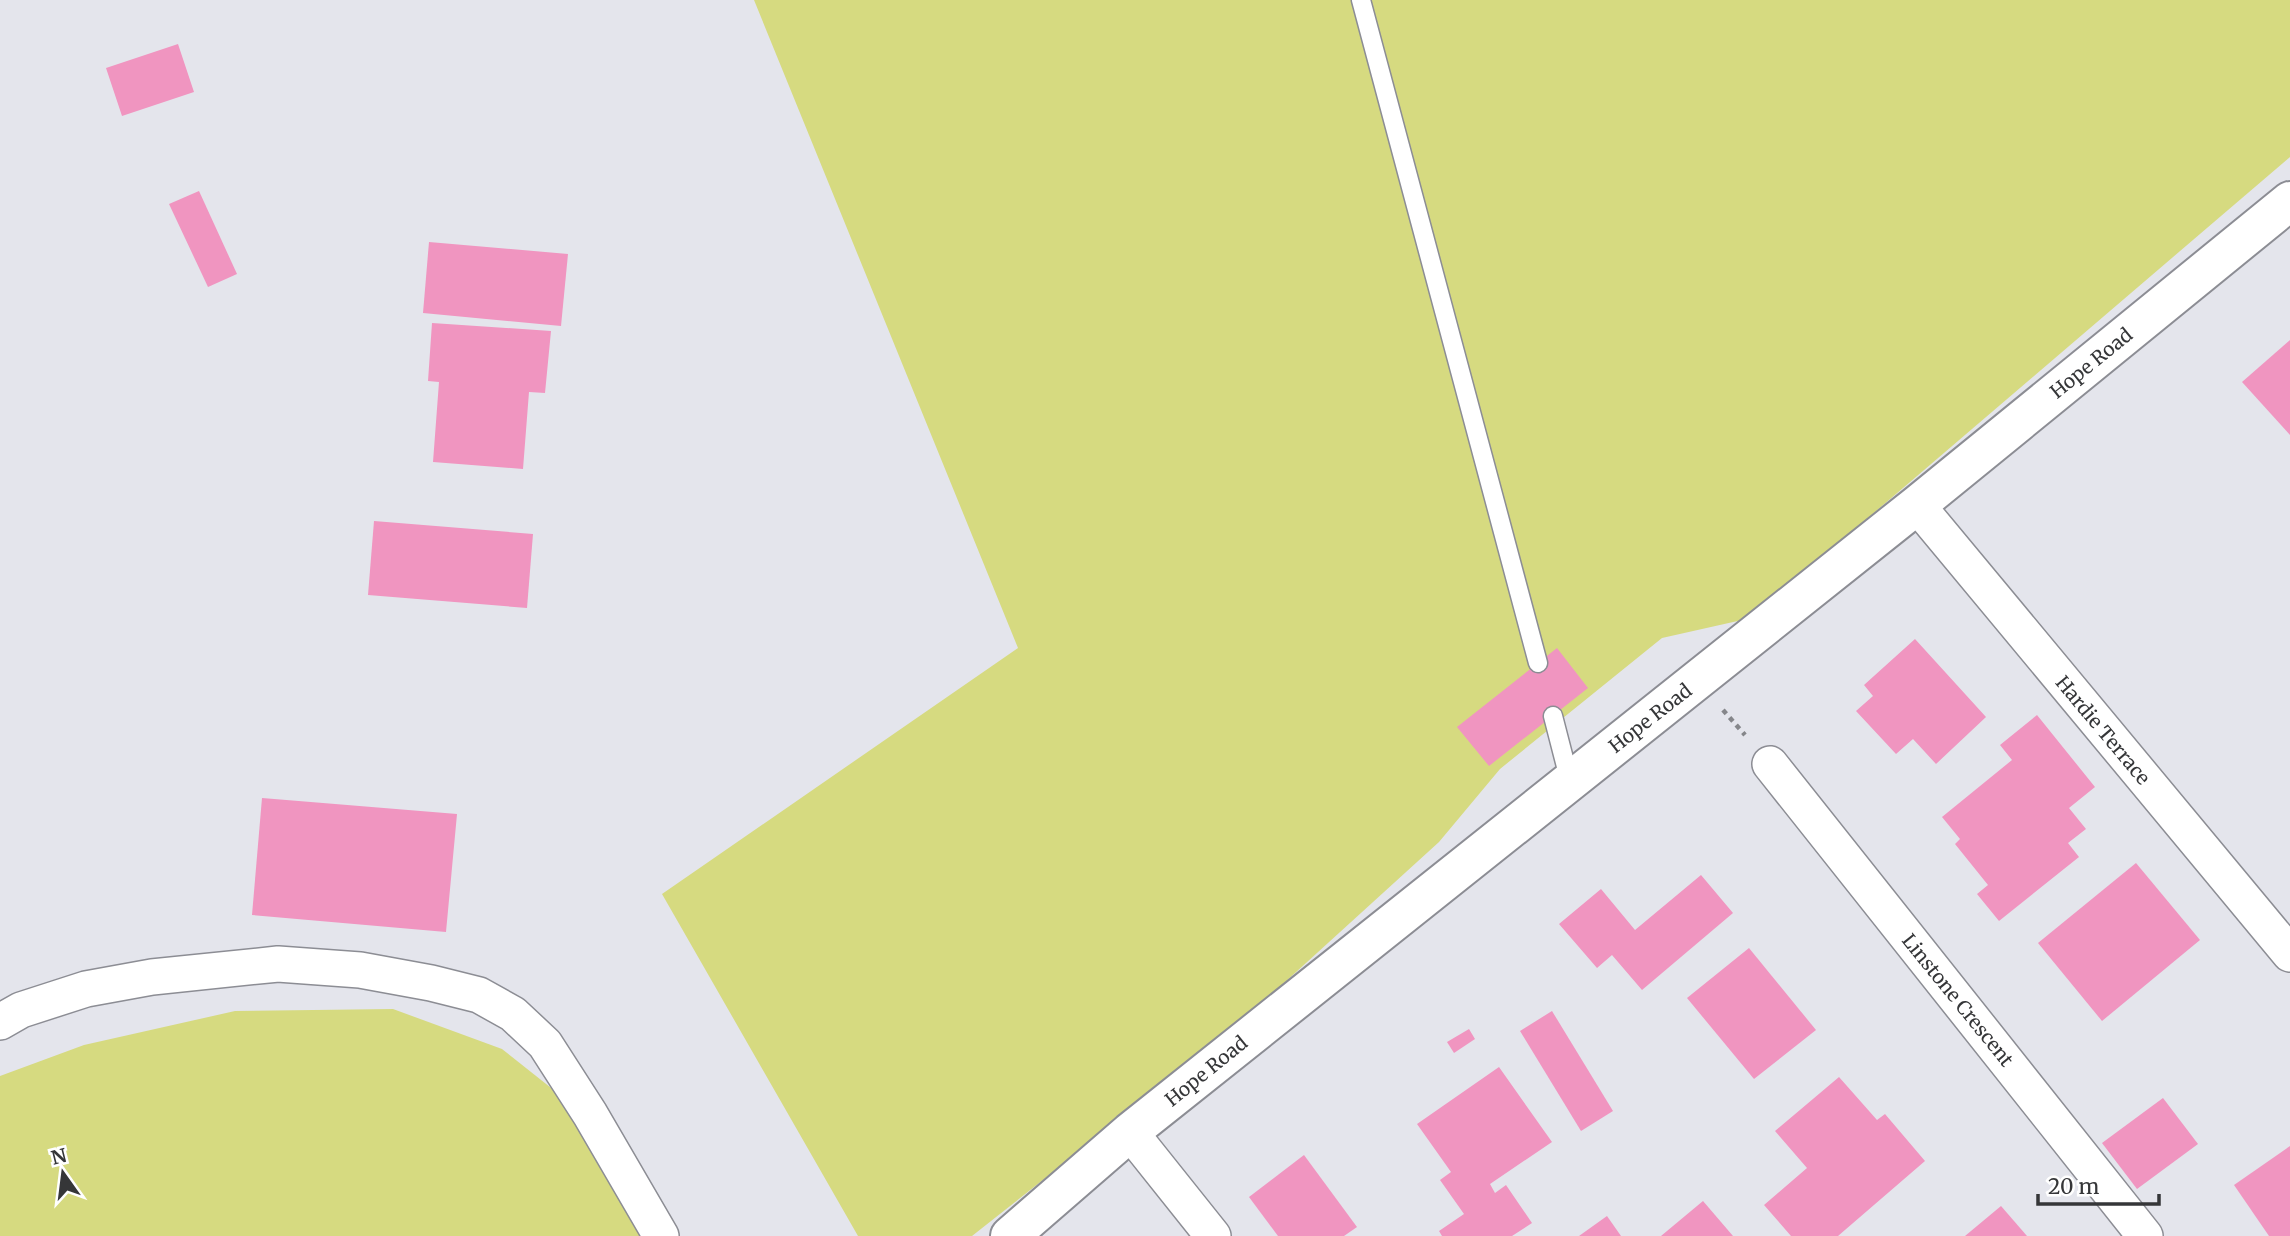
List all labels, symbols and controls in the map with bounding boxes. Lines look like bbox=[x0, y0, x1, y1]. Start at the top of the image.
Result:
street label: Hope Road bbox=[2045, 323, 2137, 403]
street label: Hardie Terrace bbox=[2051, 671, 2155, 789]
street label: Hope Road bbox=[1604, 678, 1696, 758]
street label: Linstone Crescent bbox=[1897, 929, 2019, 1072]
street label: Hope Road bbox=[1160, 1031, 1252, 1111]
north arrow bbox=[28, 1138, 98, 1208]
text: N bbox=[49, 1143, 69, 1170]
scale bar bbox=[2038, 1162, 2159, 1206]
text: 20 m bbox=[2048, 1173, 2100, 1200]

